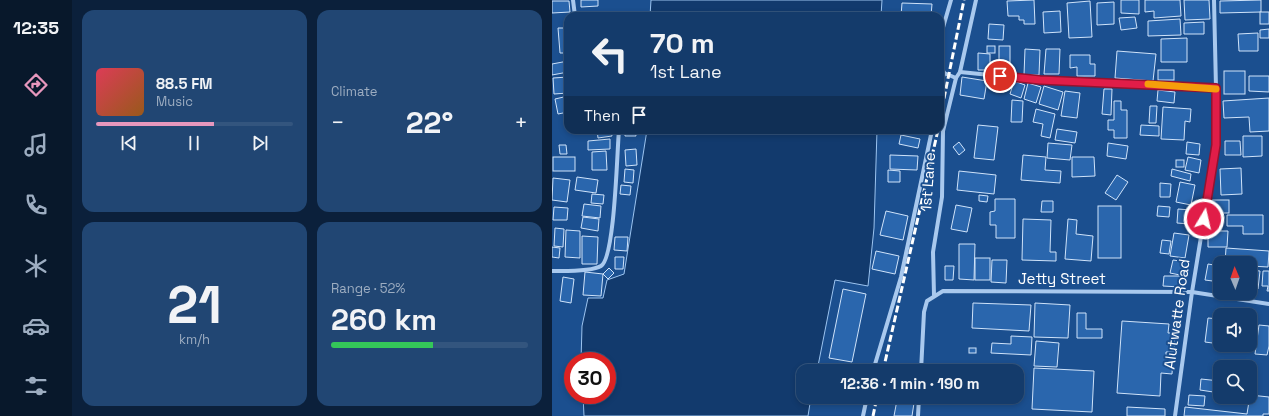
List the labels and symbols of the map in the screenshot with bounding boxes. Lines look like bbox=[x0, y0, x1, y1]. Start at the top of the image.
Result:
pin bbox=[983, 59, 1017, 93]
street label: 1st Lane bbox=[916, 151, 939, 212]
position arrow bbox=[1183, 198, 1225, 240]
north arrow bbox=[1213, 256, 1257, 300]
street label: Alutwatte Road bbox=[1159, 258, 1194, 370]
street label: Jetty Street bbox=[1018, 269, 1106, 288]
speed limit sign: 30 bbox=[564, 352, 616, 404]

